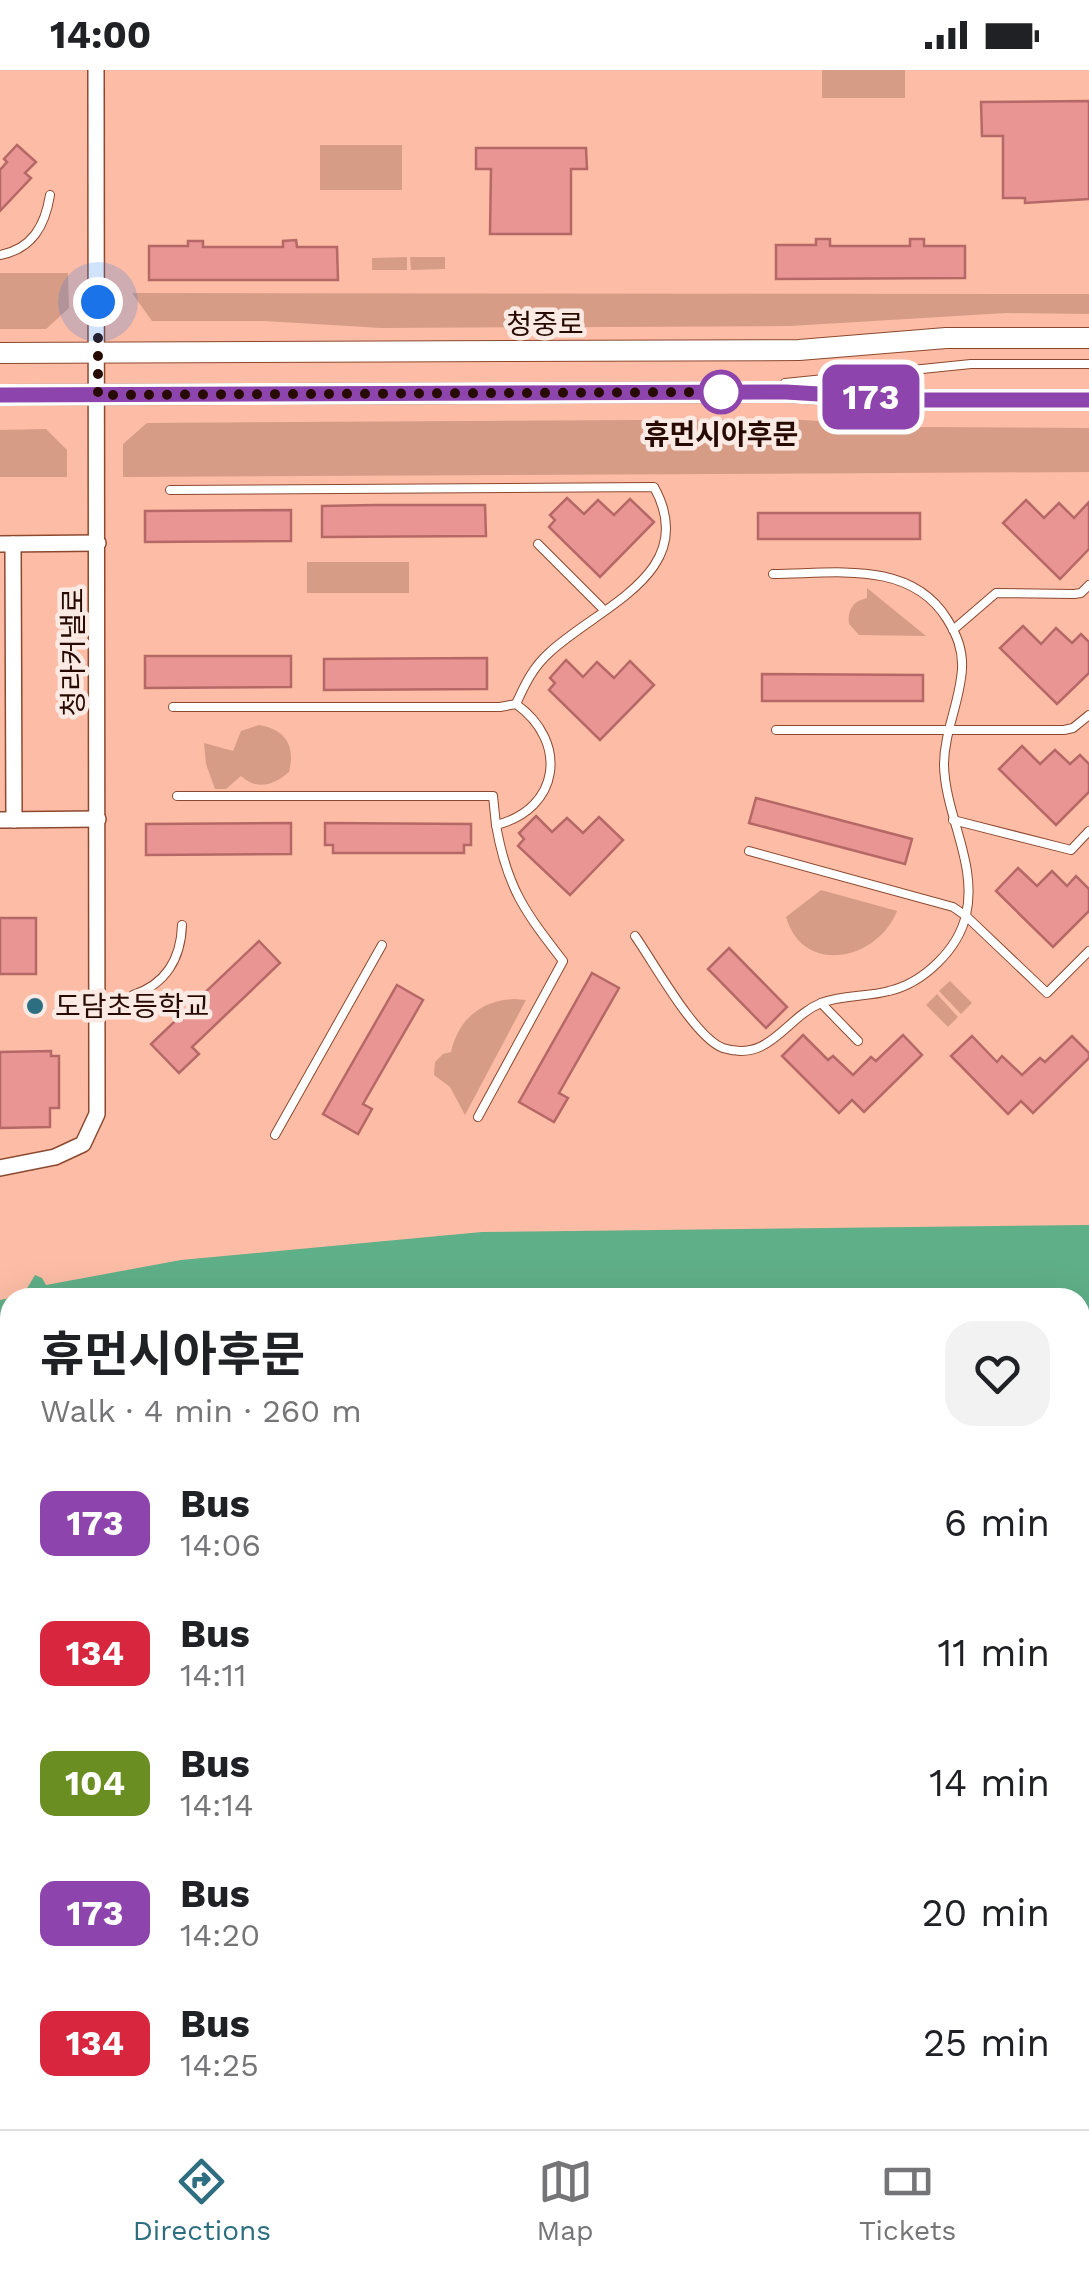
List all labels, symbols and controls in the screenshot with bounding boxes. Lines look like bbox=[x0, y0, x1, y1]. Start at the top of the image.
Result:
text: 14:00 bbox=[50, 13, 151, 57]
your location bbox=[73, 277, 123, 327]
street label: 청중로 bbox=[506, 308, 584, 341]
line badge: 173 bbox=[814, 364, 928, 430]
marker: 휴먼시아후문 bbox=[700, 371, 742, 413]
text: 173 bbox=[842, 376, 900, 418]
place label: 휴먼시아후문 bbox=[644, 418, 798, 451]
street label: 청라커낼로 bbox=[57, 588, 90, 716]
place label: 도담초등학교 bbox=[55, 990, 210, 1023]
marker: 도담초등학교 bbox=[24, 995, 46, 1017]
button: heart bbox=[945, 1321, 1050, 1426]
text: 휴먼시아후문 bbox=[40, 1326, 305, 1383]
text: Walk · 4 min · 260 m bbox=[40, 1392, 362, 1430]
text: Bus bbox=[180, 1482, 250, 1526]
text: 6 min bbox=[944, 1501, 1050, 1545]
text: 173 bbox=[66, 1502, 124, 1544]
text: 14:06 bbox=[180, 1526, 261, 1564]
text: Bus bbox=[180, 1612, 250, 1656]
text: 11 min bbox=[938, 1631, 1050, 1675]
text: 134 bbox=[66, 1632, 124, 1674]
text: 14:11 bbox=[180, 1656, 246, 1694]
text: Bus bbox=[180, 1742, 250, 1786]
text: 14 min bbox=[929, 1761, 1050, 1805]
text: 104 bbox=[65, 1762, 125, 1804]
text: 14:14 bbox=[180, 1786, 254, 1824]
text: Bus bbox=[180, 1872, 250, 1916]
text: 20 min bbox=[921, 1891, 1050, 1935]
text: 173 bbox=[66, 1892, 124, 1934]
text: 14:20 bbox=[180, 1916, 260, 1954]
text: Bus bbox=[180, 2002, 250, 2046]
text: 25 min bbox=[923, 2021, 1050, 2065]
text: 134 bbox=[66, 2022, 124, 2064]
text: 14:25 bbox=[180, 2046, 259, 2084]
tab: Directions bbox=[133, 2154, 271, 2247]
tab: Map bbox=[537, 2154, 594, 2247]
tab: Tickets bbox=[859, 2154, 956, 2247]

